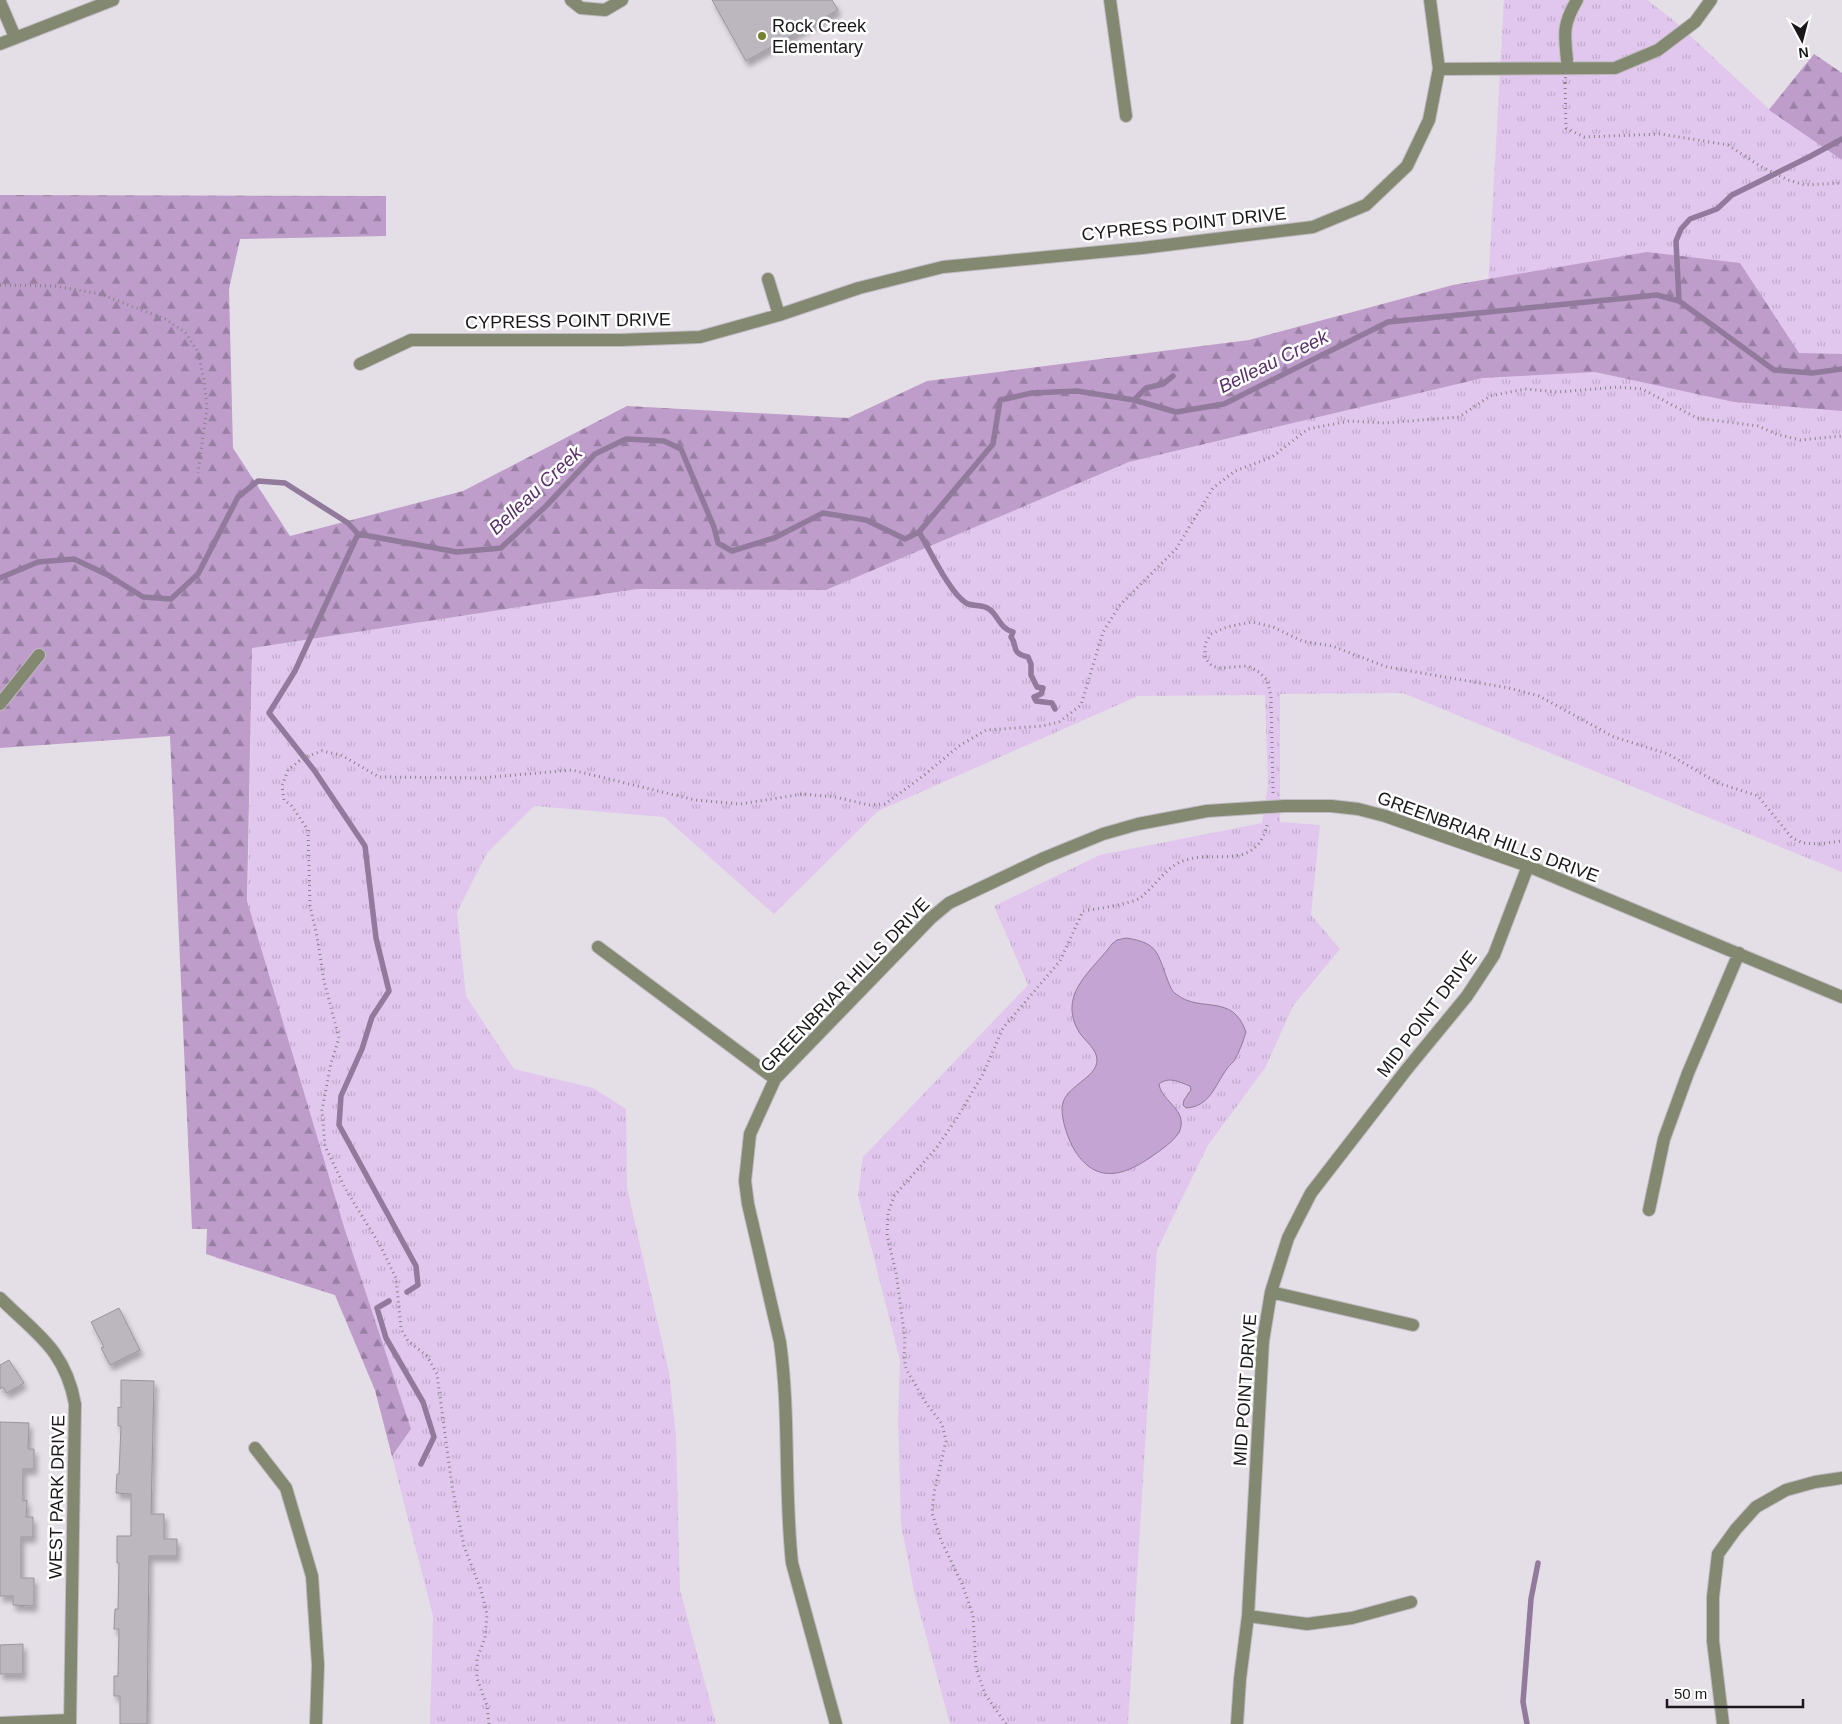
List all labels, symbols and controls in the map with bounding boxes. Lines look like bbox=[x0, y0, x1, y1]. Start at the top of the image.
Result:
north arrow bbox=[1777, 15, 1827, 65]
place label: Rock Creek Elementary bbox=[772, 16, 867, 57]
marker: Rock Creek Elementary bbox=[756, 30, 768, 42]
text: N bbox=[1798, 44, 1810, 61]
street label: CYPRESS POINT DRIVE bbox=[1081, 203, 1287, 245]
street label: CYPRESS POINT DRIVE bbox=[465, 309, 671, 333]
water label: Belleau Creek bbox=[1215, 325, 1333, 397]
water label: Belleau Creek bbox=[485, 441, 587, 539]
street label: GREENBRIAR HILLS DRIVE bbox=[1375, 788, 1601, 886]
street label: GREENBRIAR HILLS DRIVE bbox=[757, 894, 933, 1076]
street label: MID POINT DRIVE bbox=[1373, 947, 1481, 1081]
street label: MID POINT DRIVE bbox=[1230, 1313, 1260, 1467]
street label: WEST PARK DRIVE bbox=[46, 1415, 68, 1579]
scale bar bbox=[1667, 1676, 1803, 1708]
text: 50 m bbox=[1674, 1685, 1707, 1702]

